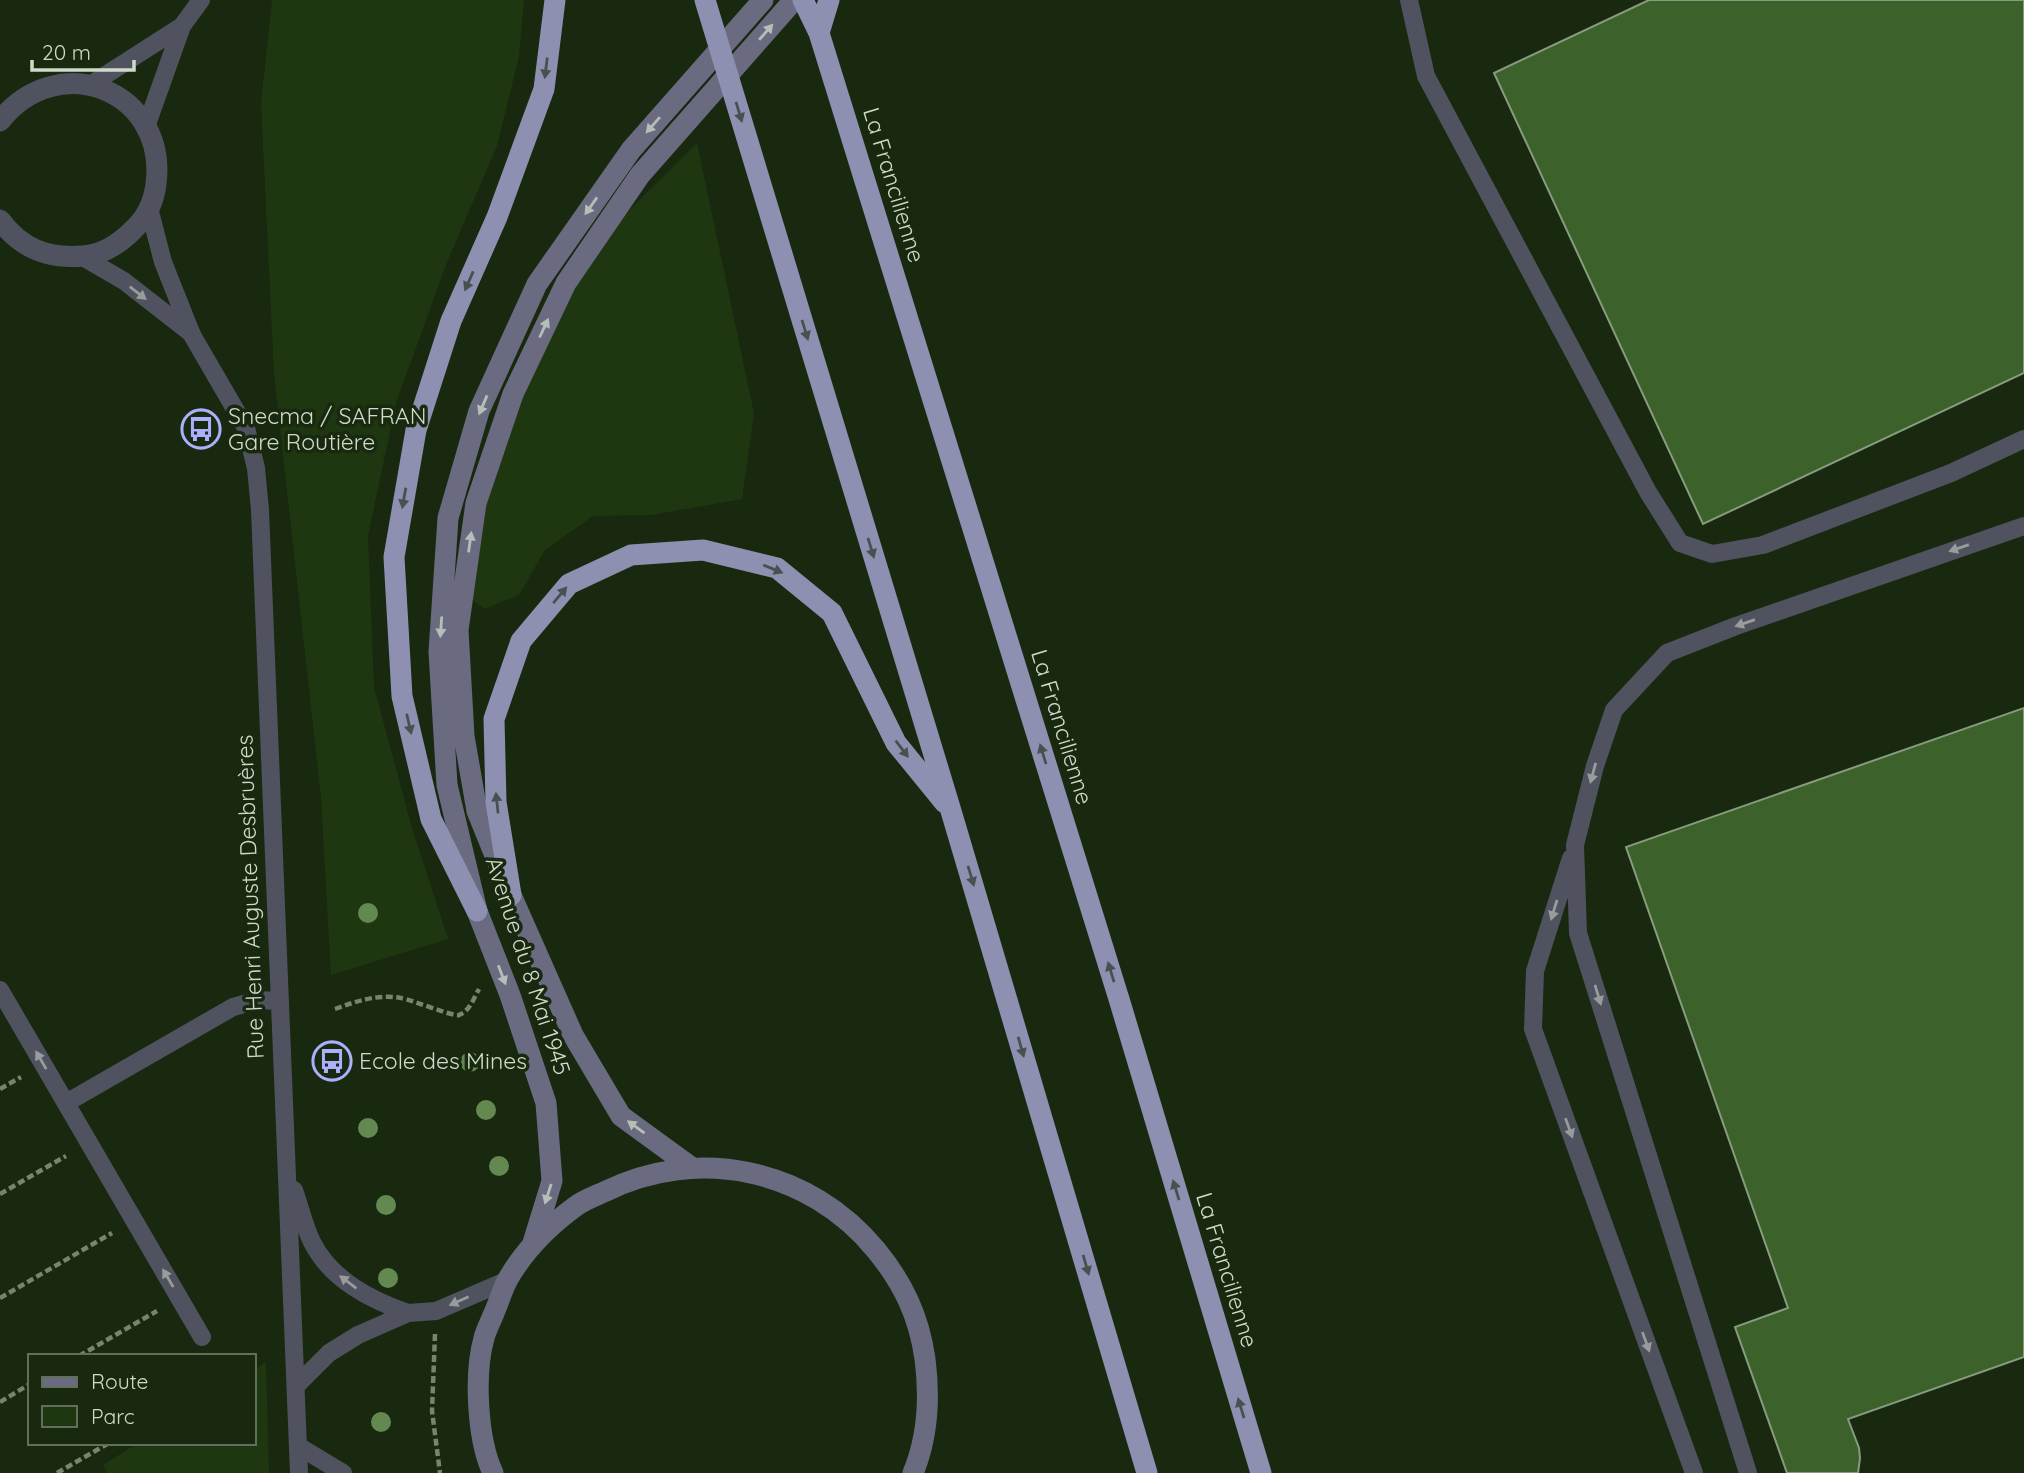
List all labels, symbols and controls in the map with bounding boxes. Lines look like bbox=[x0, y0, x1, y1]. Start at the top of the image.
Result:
one-way arrow bbox=[758, 23, 774, 41]
scale bar bbox=[32, 28, 133, 72]
text: 20 m bbox=[42, 39, 91, 65]
one-way arrow bbox=[541, 57, 552, 79]
one-way arrow bbox=[735, 102, 745, 123]
street label: La Francilienne bbox=[857, 104, 932, 266]
one-way arrow bbox=[645, 116, 661, 134]
one-way arrow bbox=[584, 197, 598, 215]
one-way arrow bbox=[463, 271, 475, 291]
one-way arrow bbox=[129, 285, 147, 300]
one-way arrow bbox=[539, 318, 550, 338]
one-way arrow bbox=[801, 320, 811, 341]
one-way arrow bbox=[477, 394, 488, 415]
place label: Snecma / SAFRAN Gare Routière bbox=[228, 401, 426, 456]
bus stop icon: Snecma / SAFRAN Gare Routière bbox=[180, 408, 222, 450]
one-way arrow bbox=[398, 487, 409, 509]
one-way arrow bbox=[465, 530, 476, 552]
one-way arrow bbox=[867, 537, 877, 558]
one-way arrow bbox=[1949, 543, 1970, 554]
one-way arrow bbox=[763, 563, 784, 574]
one-way arrow bbox=[552, 586, 568, 604]
one-way arrow bbox=[435, 616, 446, 638]
one-way arrow bbox=[1734, 618, 1755, 629]
street label: La Francilienne bbox=[1025, 646, 1100, 808]
one-way arrow bbox=[404, 713, 415, 735]
street label: Rue Henri Auguste Desbruères bbox=[229, 734, 270, 1060]
one-way arrow bbox=[894, 740, 908, 758]
one-way arrow bbox=[1038, 744, 1048, 765]
one-way arrow bbox=[1587, 762, 1598, 784]
one-way arrow bbox=[491, 792, 502, 814]
street label: Avenue du 8 Mai 1945 bbox=[480, 853, 577, 1079]
one-way arrow bbox=[966, 866, 976, 887]
one-way arrow bbox=[1549, 900, 1559, 921]
one-way arrow bbox=[1105, 961, 1115, 982]
one-way arrow bbox=[496, 965, 507, 986]
one-way arrow bbox=[1593, 985, 1604, 1006]
one-way arrow bbox=[1017, 1037, 1027, 1058]
bus stop icon: Ecole des Mines bbox=[311, 1040, 353, 1082]
place label: Ecole des Mines bbox=[359, 1046, 527, 1075]
one-way arrow bbox=[34, 1051, 47, 1070]
one-way arrow bbox=[1564, 1118, 1575, 1139]
one-way arrow bbox=[627, 1120, 645, 1134]
one-way arrow bbox=[1171, 1179, 1181, 1200]
one-way arrow bbox=[542, 1184, 553, 1205]
street label: La Francilienne bbox=[1190, 1189, 1265, 1351]
one-way arrow bbox=[1081, 1255, 1091, 1276]
one-way arrow bbox=[161, 1268, 174, 1287]
one-way arrow bbox=[339, 1275, 358, 1289]
one-way arrow bbox=[449, 1295, 469, 1307]
one-way arrow bbox=[1641, 1332, 1652, 1353]
legend bbox=[28, 1354, 256, 1445]
text: Route bbox=[91, 1368, 148, 1394]
one-way arrow bbox=[1236, 1397, 1246, 1418]
text: Parc bbox=[91, 1403, 135, 1429]

